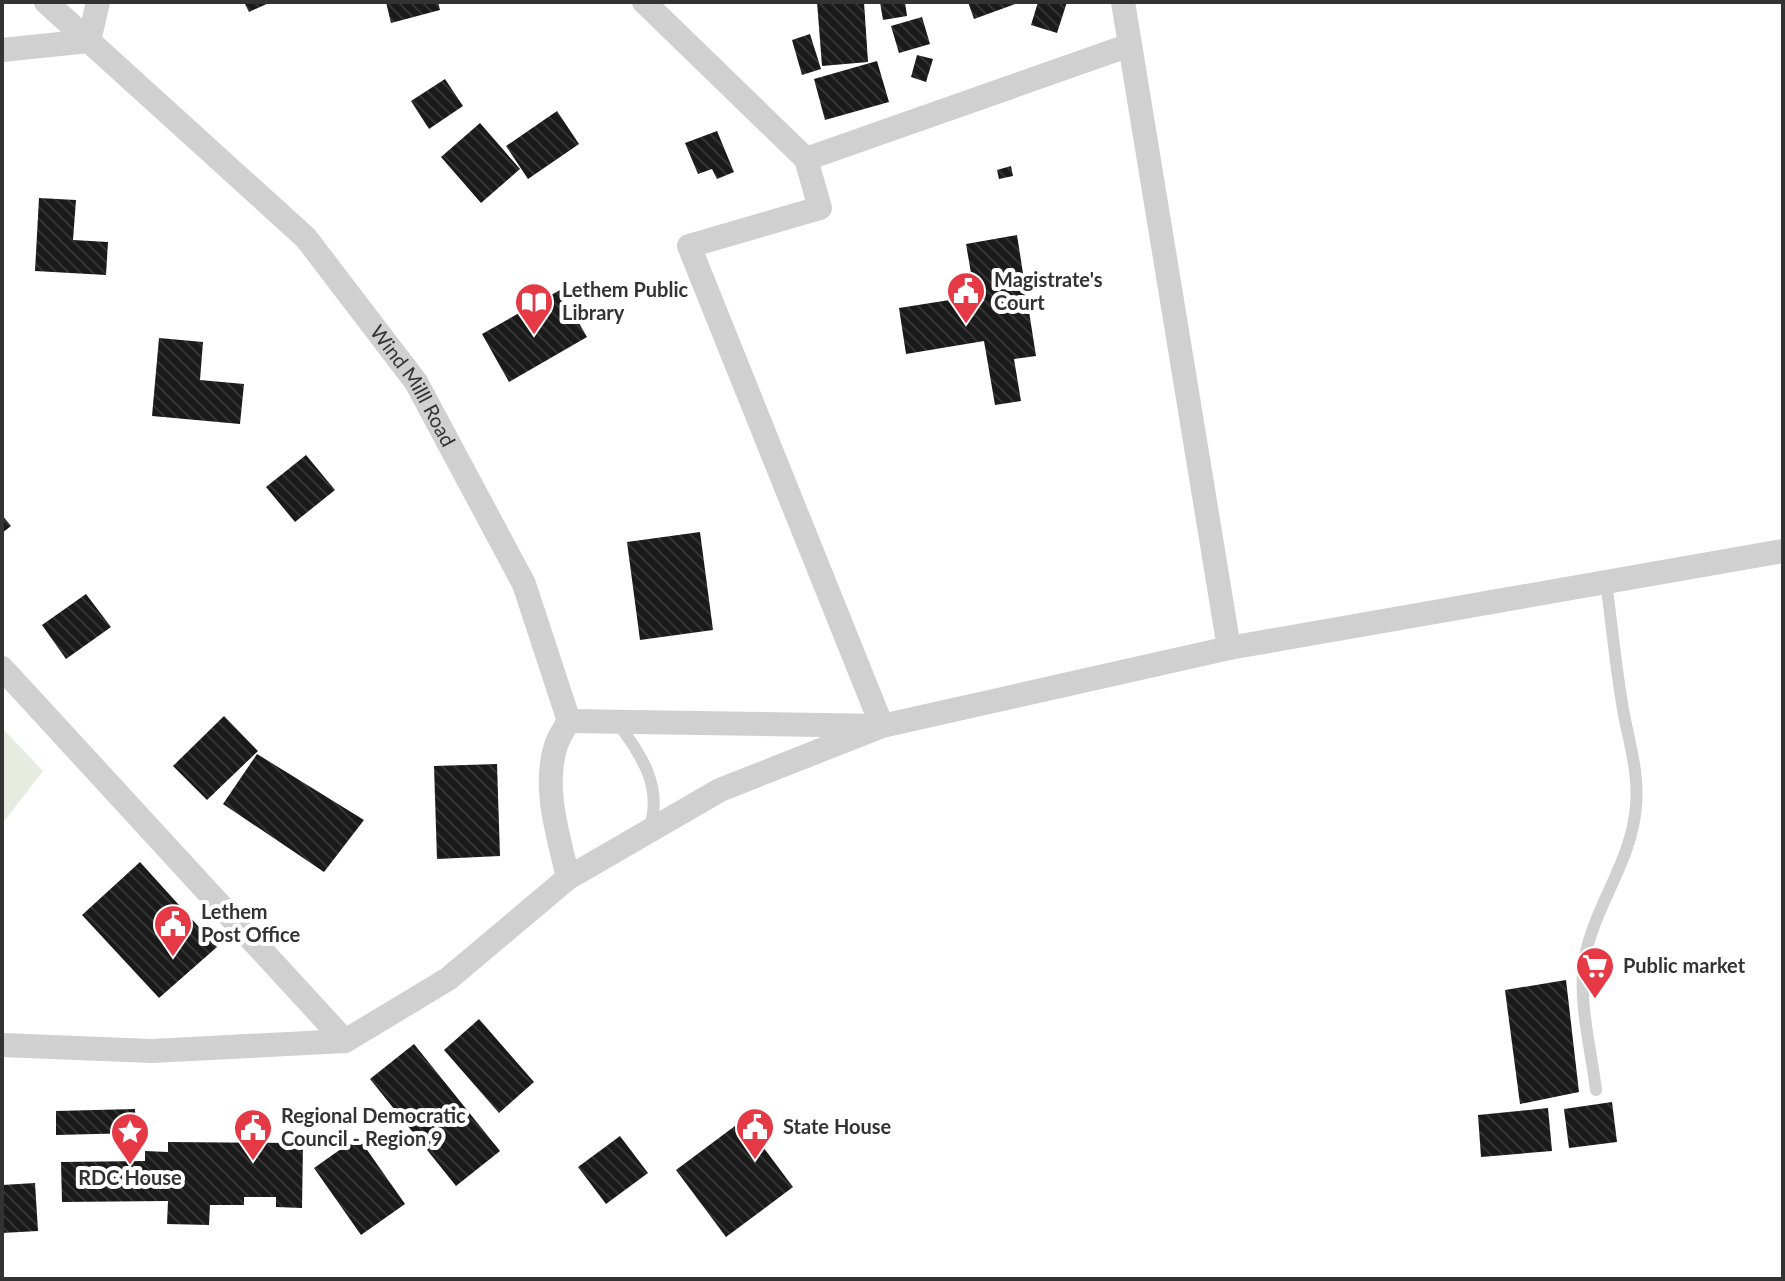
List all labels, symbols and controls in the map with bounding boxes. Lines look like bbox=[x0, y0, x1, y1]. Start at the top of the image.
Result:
place label: Magistrate's Court bbox=[994, 267, 1103, 314]
public building icon: Magistrate's Court bbox=[945, 270, 987, 325]
place label: Lethem Public Library bbox=[562, 277, 688, 324]
library icon: Lethem Public Library bbox=[513, 281, 555, 336]
street label: Wind Milll Road bbox=[366, 320, 461, 450]
place label: Lethem Post Office bbox=[201, 899, 300, 946]
public building icon: Lethem Post Office bbox=[152, 903, 194, 958]
supermarket icon: Public market bbox=[1574, 945, 1616, 1000]
place label: Public market bbox=[1623, 953, 1746, 977]
place label: Regional Democratic Council - Region 9 bbox=[281, 1103, 466, 1150]
public building icon: State House bbox=[734, 1106, 776, 1161]
public building icon: Regional Democratic Council - Region 9 bbox=[232, 1107, 274, 1162]
place icon: RDC House bbox=[109, 1111, 151, 1166]
place label: State House bbox=[783, 1114, 892, 1138]
place label: RDC House bbox=[78, 1165, 182, 1189]

